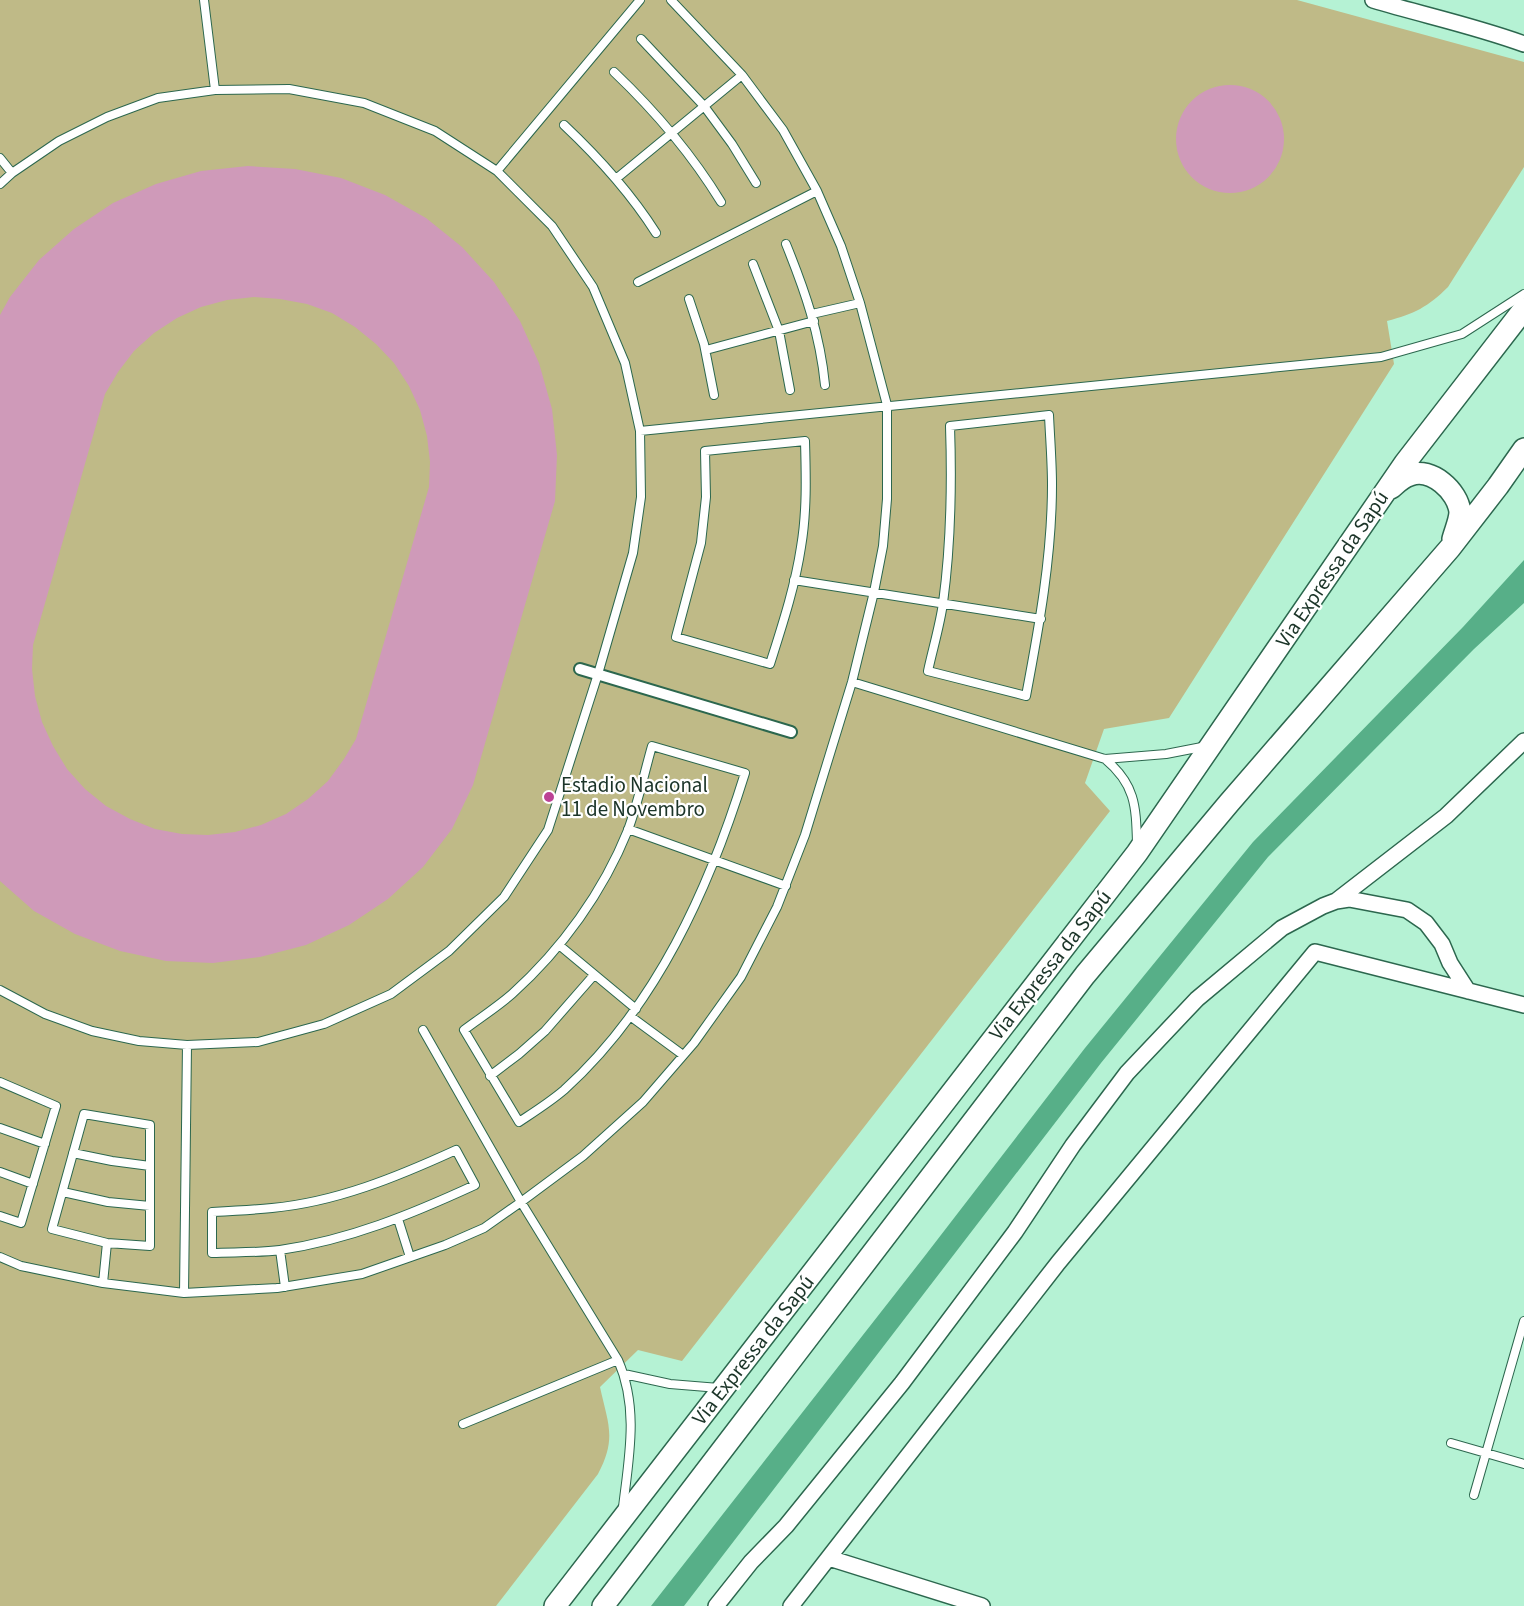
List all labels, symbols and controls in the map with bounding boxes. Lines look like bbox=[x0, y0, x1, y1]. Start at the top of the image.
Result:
street label: Via Expressa da Sapú bbox=[1268, 485, 1396, 653]
place label: Estadio Nacional 11 de Novembro bbox=[561, 770, 708, 824]
marker: Estadio Nacional 11 de Novembro bbox=[542, 790, 556, 804]
street label: Via Expressa da Sapú bbox=[982, 884, 1118, 1046]
street label: Via Expressa da Sapú bbox=[685, 1269, 821, 1431]

